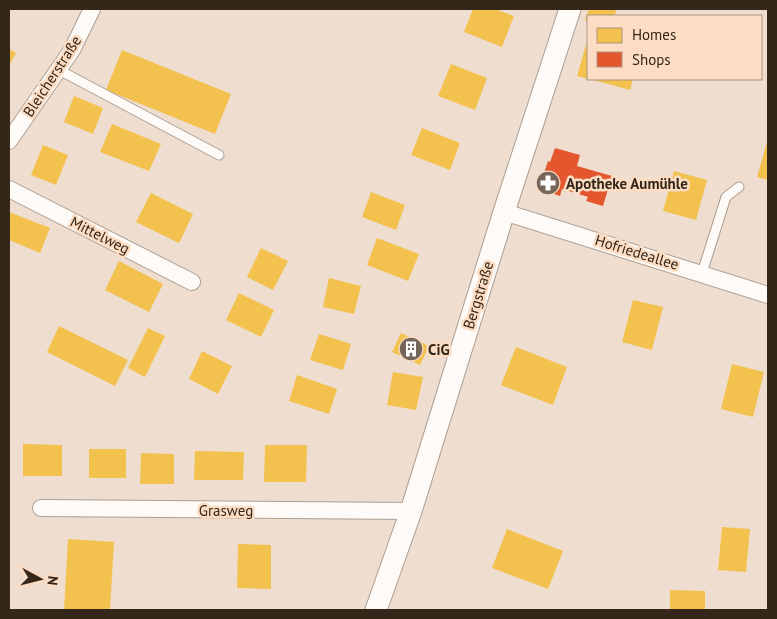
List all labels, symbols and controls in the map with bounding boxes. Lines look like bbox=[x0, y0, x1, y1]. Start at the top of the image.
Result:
legend bbox=[587, 15, 762, 80]
text: Homes bbox=[632, 25, 676, 44]
street label: Bleicherstraße bbox=[19, 32, 85, 120]
text: Shops bbox=[632, 50, 671, 69]
pharmacy icon: Apotheke Aumühle bbox=[535, 170, 561, 196]
place label: Apotheke Aumühle bbox=[566, 174, 688, 193]
street label: Mittelweg bbox=[67, 212, 133, 258]
street label: Hofriedeallee bbox=[593, 230, 681, 274]
street label: Bergstraße bbox=[459, 259, 497, 331]
building icon: CiG bbox=[398, 336, 424, 362]
place label: CiG bbox=[428, 340, 450, 359]
street label: Grasweg bbox=[199, 501, 253, 520]
north arrow bbox=[15, 554, 65, 604]
text: N bbox=[43, 575, 62, 586]

